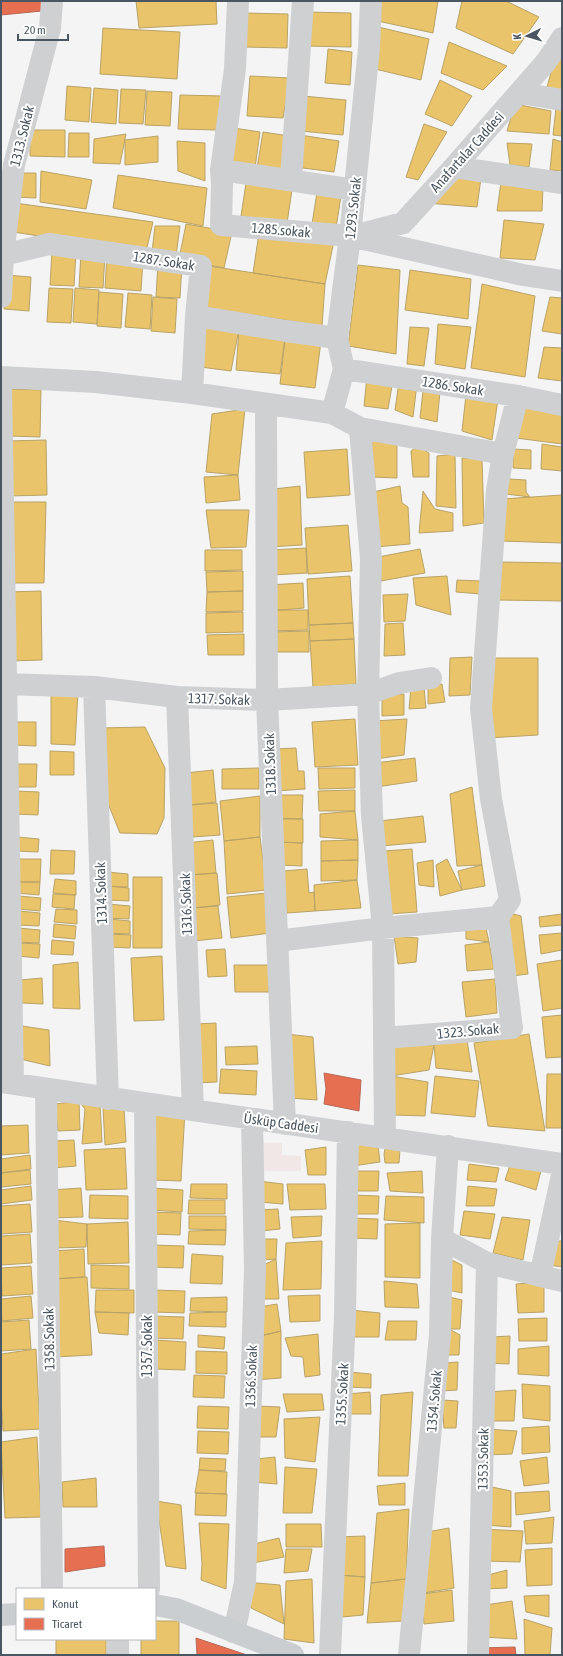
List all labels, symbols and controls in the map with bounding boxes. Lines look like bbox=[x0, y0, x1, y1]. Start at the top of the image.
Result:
scale bar bbox=[18, 16, 68, 42]
north arrow bbox=[507, 16, 547, 56]
text: 20 m bbox=[24, 23, 46, 37]
text: K bbox=[511, 33, 523, 40]
street label: 1313. Sokak bbox=[7, 104, 37, 168]
street label: Anafartalar Caddesi bbox=[427, 109, 507, 195]
street label: 1293. Sokak bbox=[342, 176, 364, 240]
street label: 1285.sokak bbox=[251, 219, 311, 241]
street label: 1287. Sokak bbox=[132, 248, 196, 274]
street label: 1286. Sokak bbox=[421, 373, 485, 399]
street label: 1317. Sokak bbox=[188, 690, 250, 708]
street label: 1318. Sokak bbox=[261, 733, 279, 795]
street label: 1314. Sokak bbox=[92, 862, 110, 924]
street label: 1316. Sokak bbox=[177, 873, 195, 935]
street label: 1323. Sokak bbox=[436, 1020, 500, 1042]
street label: Üsküp Caddesi bbox=[243, 1110, 319, 1136]
street label: 1358. Sokak bbox=[40, 1308, 58, 1370]
street label: 1357. Sokak bbox=[139, 1315, 155, 1377]
street label: 1356. Sokak bbox=[242, 1345, 260, 1407]
street label: 1355. Sokak bbox=[332, 1363, 352, 1425]
street label: 1354. Sokak bbox=[423, 1369, 445, 1433]
street label: 1353. Sokak bbox=[474, 1428, 492, 1490]
legend bbox=[16, 1588, 156, 1640]
text: Konut bbox=[52, 1597, 79, 1611]
text: Ticaret bbox=[52, 1617, 83, 1631]

